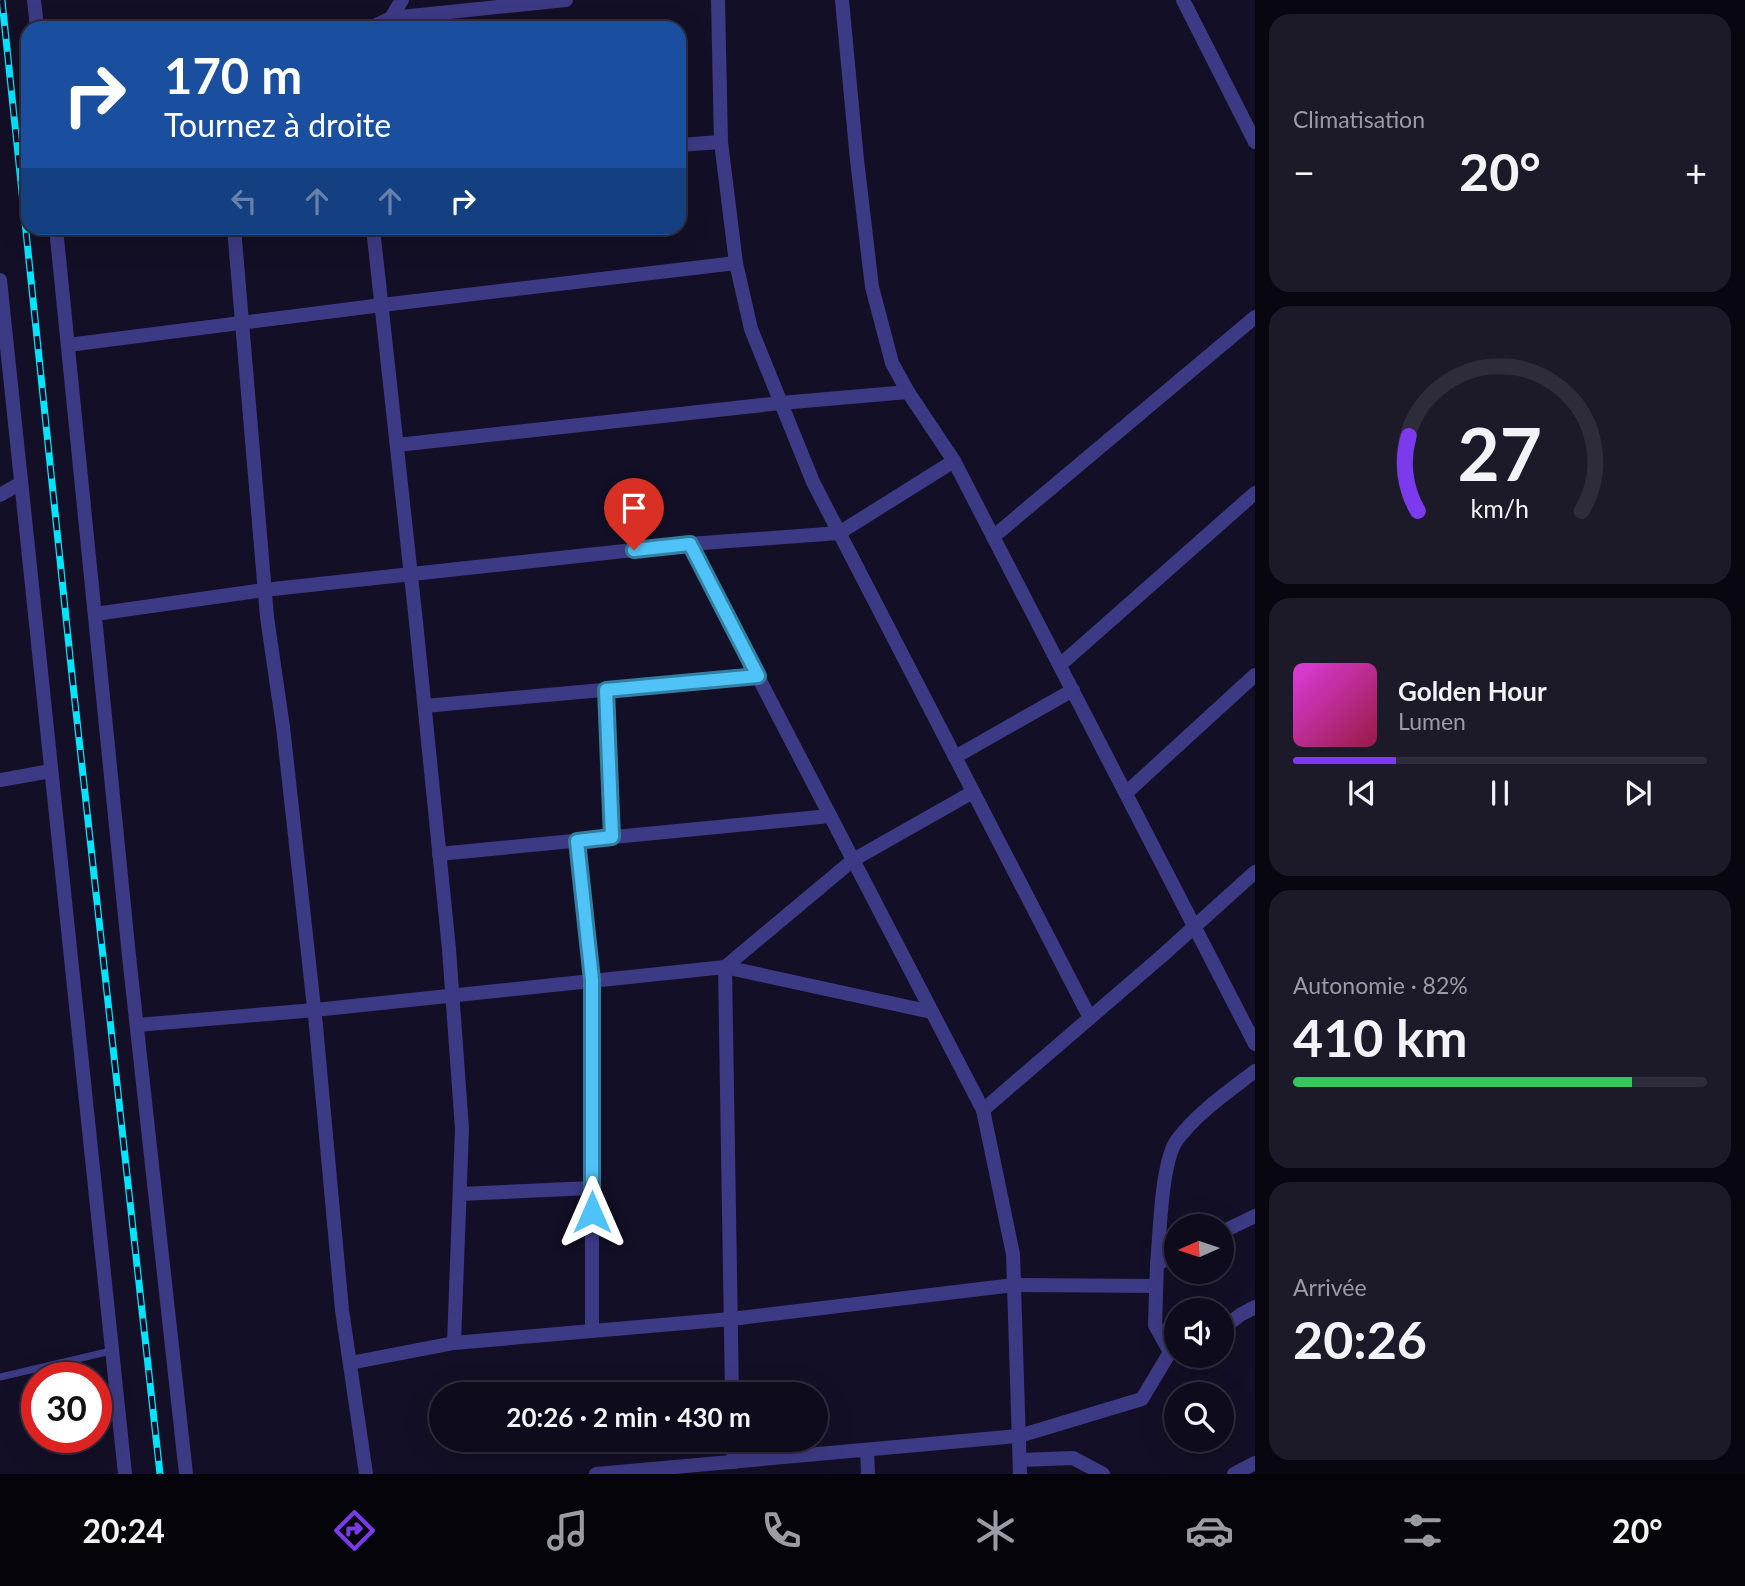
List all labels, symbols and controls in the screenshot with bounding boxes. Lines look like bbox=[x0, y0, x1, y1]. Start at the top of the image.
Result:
text: 170 m bbox=[164, 46, 302, 104]
icon: right bbox=[49, 49, 140, 140]
text: Tournez à droite bbox=[164, 105, 391, 144]
text: Climatisation bbox=[1293, 105, 1425, 133]
text: 20° bbox=[1459, 140, 1541, 202]
text: − bbox=[1293, 149, 1315, 195]
text: + bbox=[1685, 149, 1707, 195]
icon: left bbox=[225, 182, 263, 220]
icon: ahead bbox=[298, 182, 336, 220]
icon: ahead bbox=[371, 182, 409, 220]
icon: right bbox=[444, 182, 482, 220]
text: 27 bbox=[1458, 409, 1542, 497]
pin bbox=[604, 478, 664, 550]
icon: arrive bbox=[615, 489, 653, 527]
text: km/h bbox=[1471, 493, 1529, 523]
text: Golden Hour bbox=[1398, 675, 1547, 707]
text: Lumen bbox=[1398, 707, 1466, 735]
icon: previous bbox=[1343, 774, 1381, 812]
icon: pause bbox=[1481, 774, 1519, 812]
icon: next bbox=[1619, 774, 1657, 812]
text: Autonomie · 82% bbox=[1293, 971, 1468, 999]
text: 410 km bbox=[1293, 1006, 1467, 1068]
position arrow bbox=[555, 1175, 629, 1249]
north arrow bbox=[1164, 1214, 1234, 1284]
map controls bbox=[1164, 1214, 1234, 1452]
text: Arrivée bbox=[1293, 1273, 1367, 1301]
button: sound bbox=[1164, 1298, 1234, 1368]
text: 20:26 bbox=[1293, 1308, 1427, 1370]
speed limit sign: 30 bbox=[21, 1362, 112, 1453]
button: search bbox=[1164, 1382, 1234, 1452]
text: 20:26 · 2 min · 430 m bbox=[506, 1401, 751, 1433]
icon: directions bbox=[330, 1506, 379, 1555]
icon: music bbox=[543, 1506, 592, 1555]
icon: phone bbox=[757, 1506, 806, 1555]
icon: climate bbox=[971, 1506, 1020, 1555]
icon: car bbox=[1185, 1506, 1234, 1555]
icon: filters bbox=[1398, 1506, 1447, 1555]
text: 20:24 bbox=[82, 1511, 165, 1550]
text: 20° bbox=[1612, 1511, 1663, 1550]

